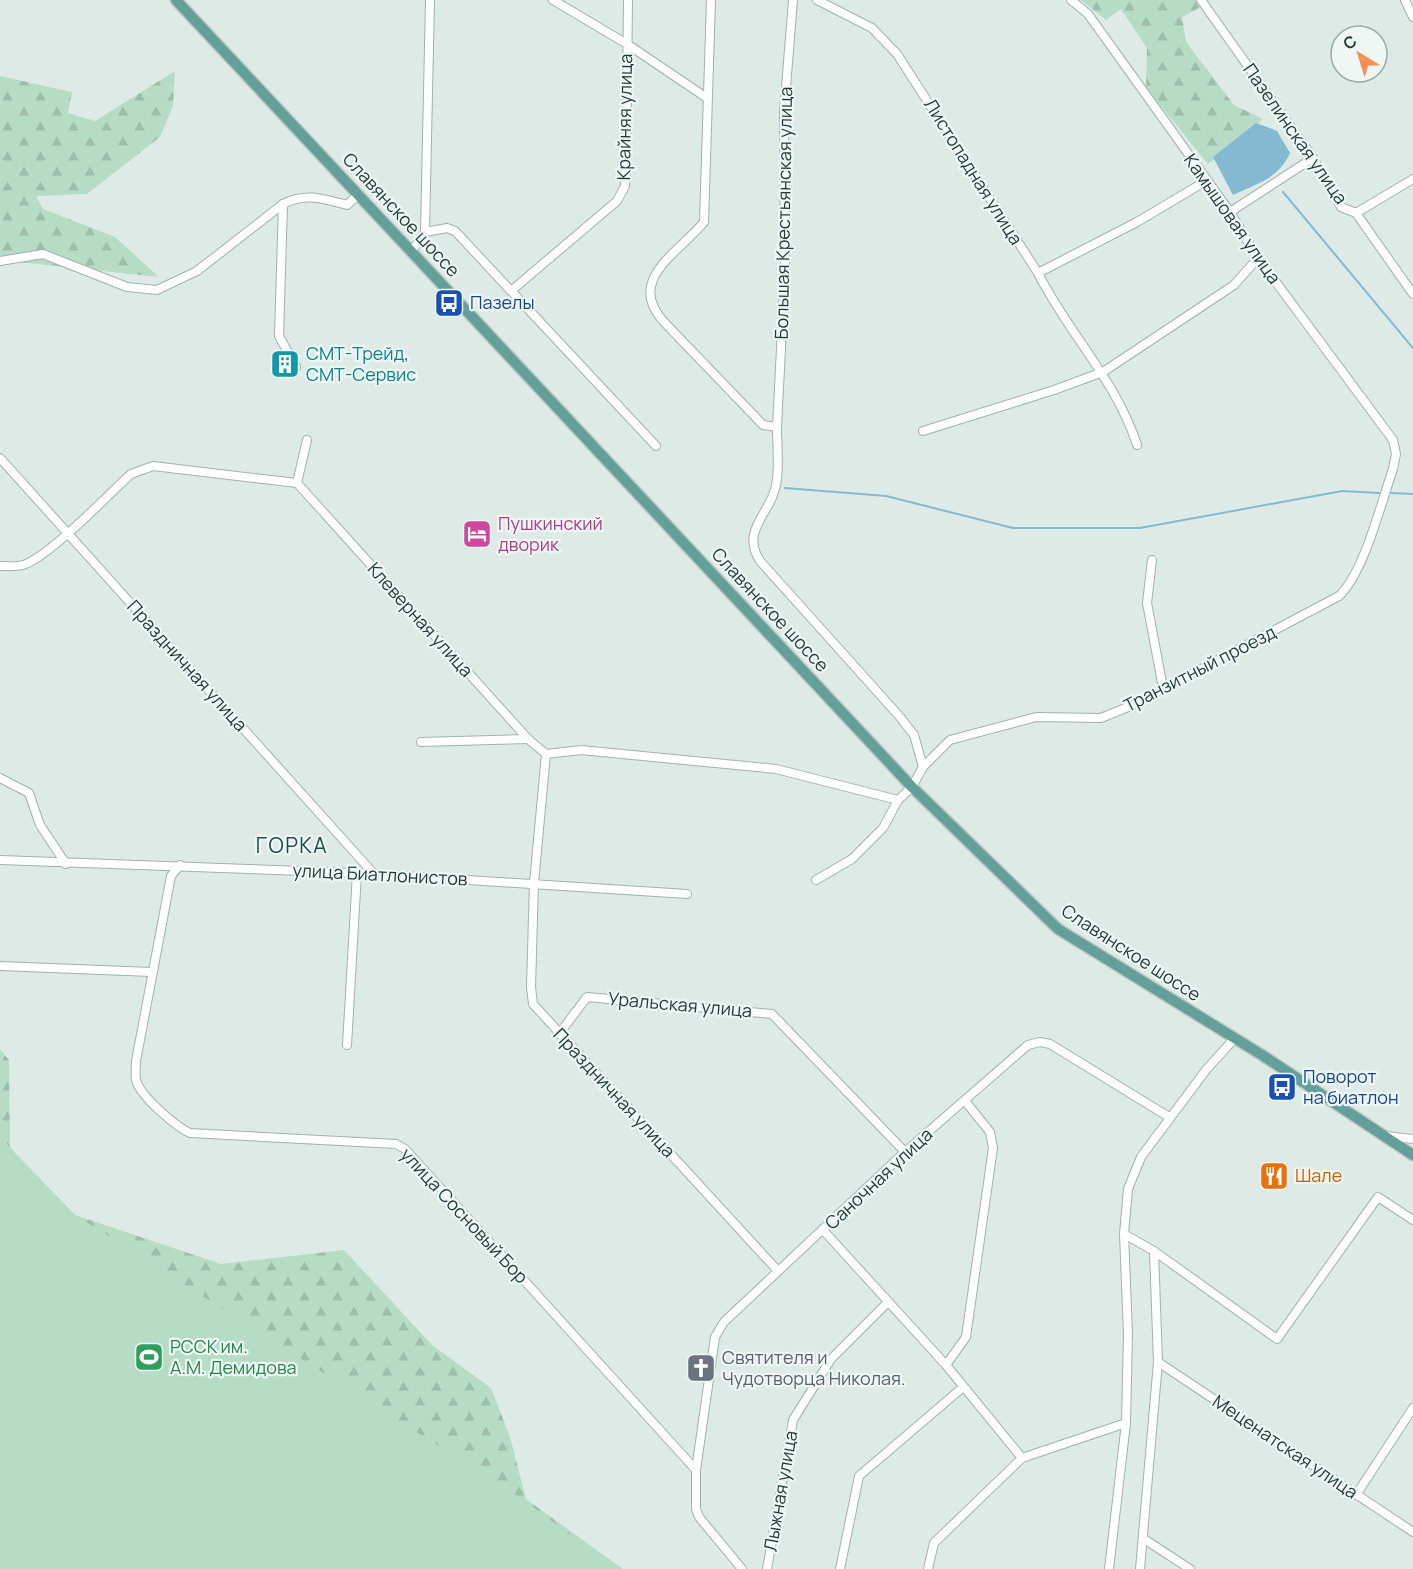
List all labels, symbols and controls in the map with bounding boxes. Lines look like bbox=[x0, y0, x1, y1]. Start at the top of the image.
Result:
north arrow bbox=[1329, 24, 1389, 84]
text: С bbox=[1338, 30, 1361, 54]
street label: Крайняя улица bbox=[611, 54, 637, 180]
street label: Пазелинская улица bbox=[1238, 58, 1353, 209]
street label: Большая Крестьянская улица bbox=[769, 86, 797, 339]
street label: Листопадная улица bbox=[919, 94, 1029, 249]
street label: Славянское шоссе bbox=[338, 147, 466, 282]
street label: Камышовая улица bbox=[1179, 149, 1287, 288]
bus stop icon: Пазелы bbox=[433, 287, 465, 319]
place label: Пазелы bbox=[470, 290, 535, 314]
place label: СМТ-Трейд, СМТ-Сервис bbox=[306, 341, 416, 386]
building icon: СМТ-Трейд, СМТ-Сервис bbox=[269, 348, 301, 380]
place label: Пушкинский дворик bbox=[498, 511, 603, 556]
hotel icon: Пушкинский дворик bbox=[461, 518, 493, 550]
street label: Славянское шоссе bbox=[707, 542, 835, 677]
street label: Клеверная улица bbox=[363, 557, 479, 682]
street label: Праздничная улица bbox=[122, 595, 253, 736]
street label: Транзитный проезд bbox=[1119, 619, 1280, 717]
district label: ГОРКА bbox=[256, 831, 328, 859]
street label: улица Биатлонистов bbox=[292, 857, 469, 891]
street label: Славянское шоссе bbox=[1057, 898, 1206, 1006]
street label: Уральская улица bbox=[607, 986, 753, 1022]
street label: Праздничная улица bbox=[548, 1022, 681, 1162]
place label: Поворот на биатлон bbox=[1303, 1064, 1399, 1109]
bus stop icon: Поворот на биатлон bbox=[1266, 1071, 1298, 1103]
street label: Саночная улица bbox=[819, 1122, 937, 1234]
street label: улица Сосновый Бор bbox=[396, 1142, 534, 1288]
restaurant icon: Шале bbox=[1258, 1160, 1290, 1192]
place label: Шале bbox=[1295, 1163, 1342, 1187]
place label: РССК им. А.М. Демидова bbox=[170, 1334, 297, 1379]
sports icon: РССК им. А.М. Демидова bbox=[133, 1341, 165, 1373]
place label: Святителя и Чудотворца Николая. bbox=[722, 1345, 906, 1390]
church icon: Святителя и Чудотворца Николая. bbox=[685, 1352, 717, 1384]
street label: Меценатская улица bbox=[1208, 1389, 1363, 1504]
street label: Лыжная улица bbox=[758, 1429, 802, 1553]

